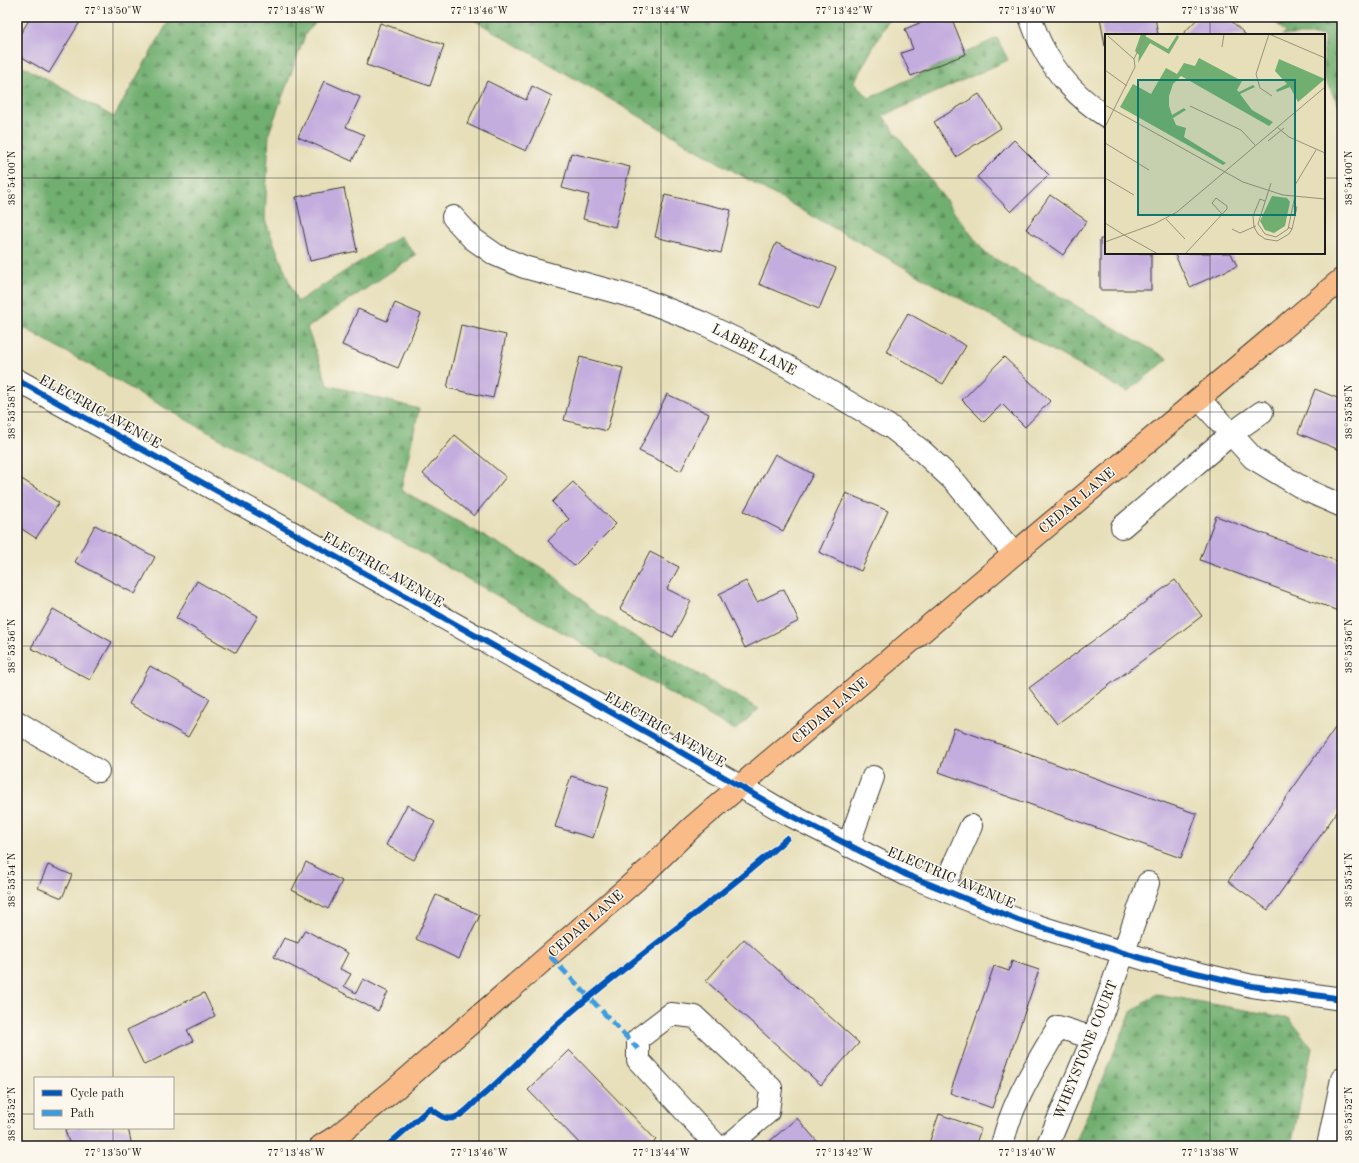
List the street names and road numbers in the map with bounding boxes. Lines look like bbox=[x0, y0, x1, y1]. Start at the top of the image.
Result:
street label: LABBE LANE bbox=[709, 322, 799, 378]
street label: ELECTRIC AVENUE bbox=[37, 373, 163, 451]
street label: CEDAR LANE bbox=[1036, 465, 1118, 537]
street label: ELECTRIC AVENUE bbox=[320, 530, 446, 610]
street label: CEDAR LANE bbox=[789, 675, 871, 747]
street label: ELECTRIC AVENUE bbox=[602, 690, 728, 770]
street label: ELECTRIC AVENUE bbox=[885, 845, 1017, 911]
street label: CEDAR LANE bbox=[546, 888, 626, 960]
street label: WHEYSTONE COURT bbox=[1052, 979, 1120, 1121]

